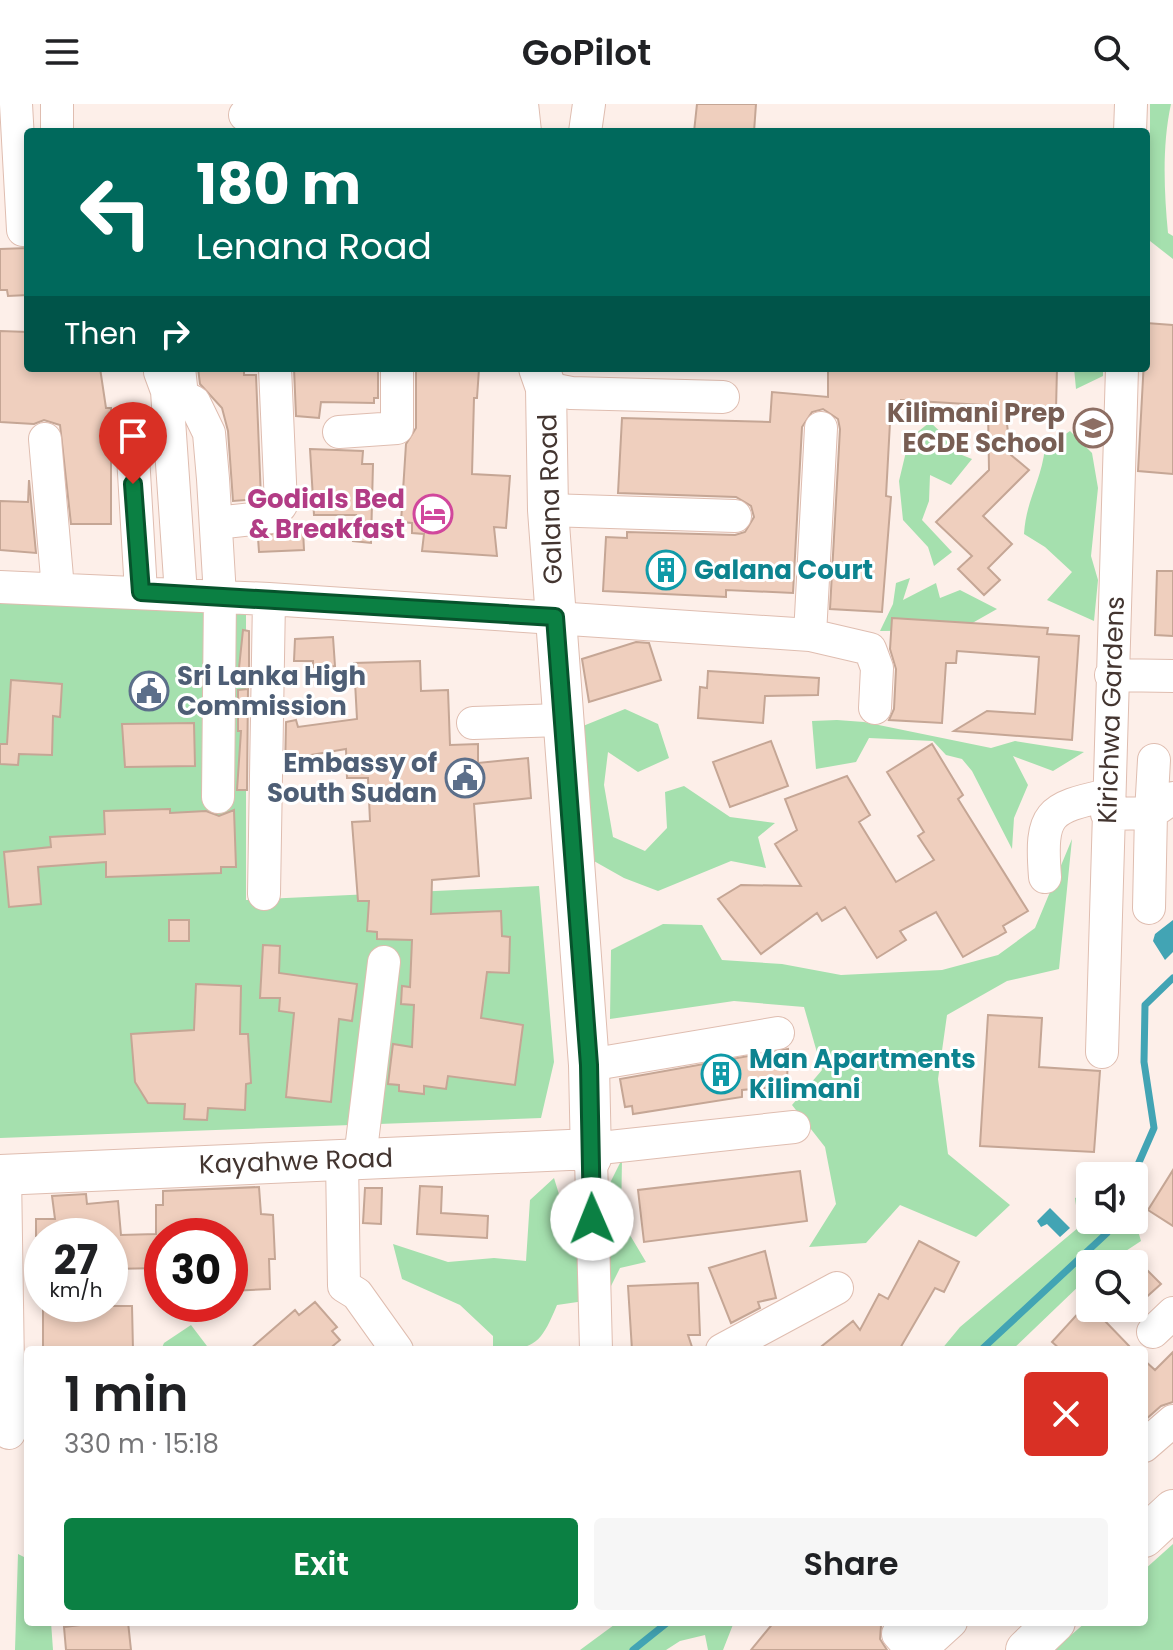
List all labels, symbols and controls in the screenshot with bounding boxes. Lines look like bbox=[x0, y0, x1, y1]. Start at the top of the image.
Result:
text: GoPilot bbox=[522, 27, 651, 78]
icon: menu bbox=[40, 30, 84, 74]
icon: search bbox=[1089, 30, 1133, 74]
text: 180 m bbox=[196, 145, 361, 224]
icon: left bbox=[64, 160, 168, 264]
text: Lenana Road bbox=[196, 221, 432, 272]
text: Then bbox=[64, 312, 137, 355]
icon: right bbox=[153, 312, 197, 356]
place label: Kilimani Prep ECDE School bbox=[887, 395, 1065, 461]
pin bbox=[99, 402, 167, 484]
school or university icon: Kilimani Prep ECDE School bbox=[1072, 407, 1114, 449]
street label: Galana Road bbox=[529, 413, 571, 585]
icon: arrive bbox=[111, 414, 155, 458]
place label: Godials Bed & Breakfast bbox=[247, 481, 405, 547]
hotel icon: Godials Bed & Breakfast bbox=[412, 493, 454, 535]
building icon: Galana Court bbox=[645, 549, 687, 591]
place label: Galana Court bbox=[694, 552, 873, 588]
street label: Kirichwa Gardens bbox=[1089, 596, 1133, 824]
place label: Sri Lanka High Commission bbox=[177, 658, 366, 724]
public building icon: Sri Lanka High Commission bbox=[128, 670, 170, 712]
place label: Embassy of South Sudan bbox=[267, 745, 437, 811]
public building icon: Embassy of South Sudan bbox=[444, 757, 486, 799]
place label: Man Apartments Kilimani bbox=[749, 1041, 976, 1107]
building icon: Man Apartments Kilimani bbox=[700, 1053, 742, 1095]
street label: Kayahwe Road bbox=[198, 1140, 394, 1182]
map controls bbox=[1076, 1162, 1148, 1322]
button: sound bbox=[1076, 1162, 1148, 1234]
position arrow bbox=[550, 1177, 634, 1261]
speed limit sign: 30 bbox=[144, 1218, 248, 1322]
text: 27 bbox=[54, 1232, 98, 1288]
button: search bbox=[1076, 1250, 1148, 1322]
text: km/h bbox=[49, 1276, 103, 1304]
text: 1 min bbox=[64, 1361, 188, 1428]
button: close bbox=[1024, 1372, 1108, 1456]
text: 330 m · 15:18 bbox=[64, 1426, 219, 1462]
button: Exit bbox=[64, 1518, 578, 1610]
button: Share bbox=[594, 1518, 1108, 1610]

